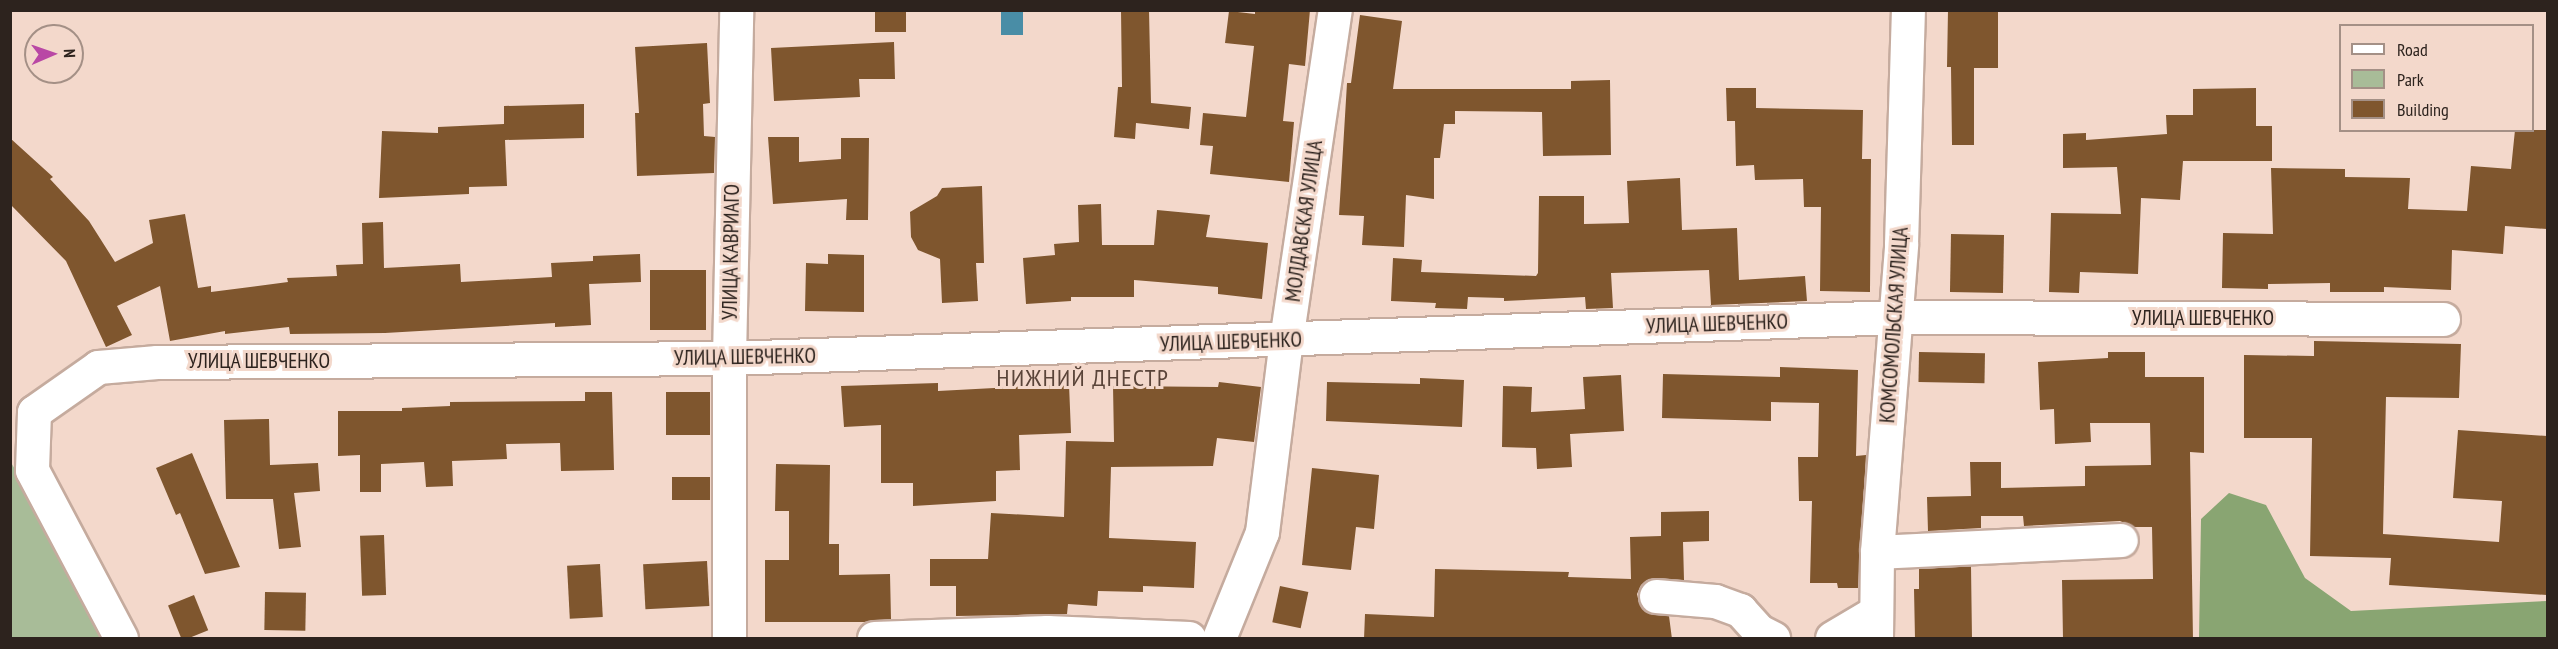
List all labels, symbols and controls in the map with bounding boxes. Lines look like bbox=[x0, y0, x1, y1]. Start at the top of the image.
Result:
north arrow bbox=[24, 24, 84, 84]
legend bbox=[2339, 24, 2534, 132]
text: Road bbox=[2397, 38, 2428, 61]
text: N bbox=[60, 49, 80, 58]
text: Park bbox=[2397, 68, 2424, 91]
text: Building bbox=[2397, 98, 2449, 121]
street label: МОЛДАВСКАЯ УЛИЦА bbox=[1280, 138, 1328, 304]
street label: УЛИЦА КАВРИАГО bbox=[717, 183, 745, 321]
street label: КОМСОМОЛЬСКАЯ УЛИЦА bbox=[1875, 226, 1913, 424]
street label: УЛИЦА ШЕВЧЕНКО bbox=[2132, 305, 2274, 331]
street label: УЛИЦА ШЕВЧЕНКО bbox=[1645, 309, 1789, 339]
street label: УЛИЦА ШЕВЧЕНКО bbox=[1159, 327, 1303, 357]
street label: УЛИЦА ШЕВЧЕНКО bbox=[673, 343, 817, 371]
street label: УЛИЦА ШЕВЧЕНКО bbox=[188, 348, 330, 374]
district label: НИЖНИЙ ДНЕСТР bbox=[996, 364, 1170, 392]

